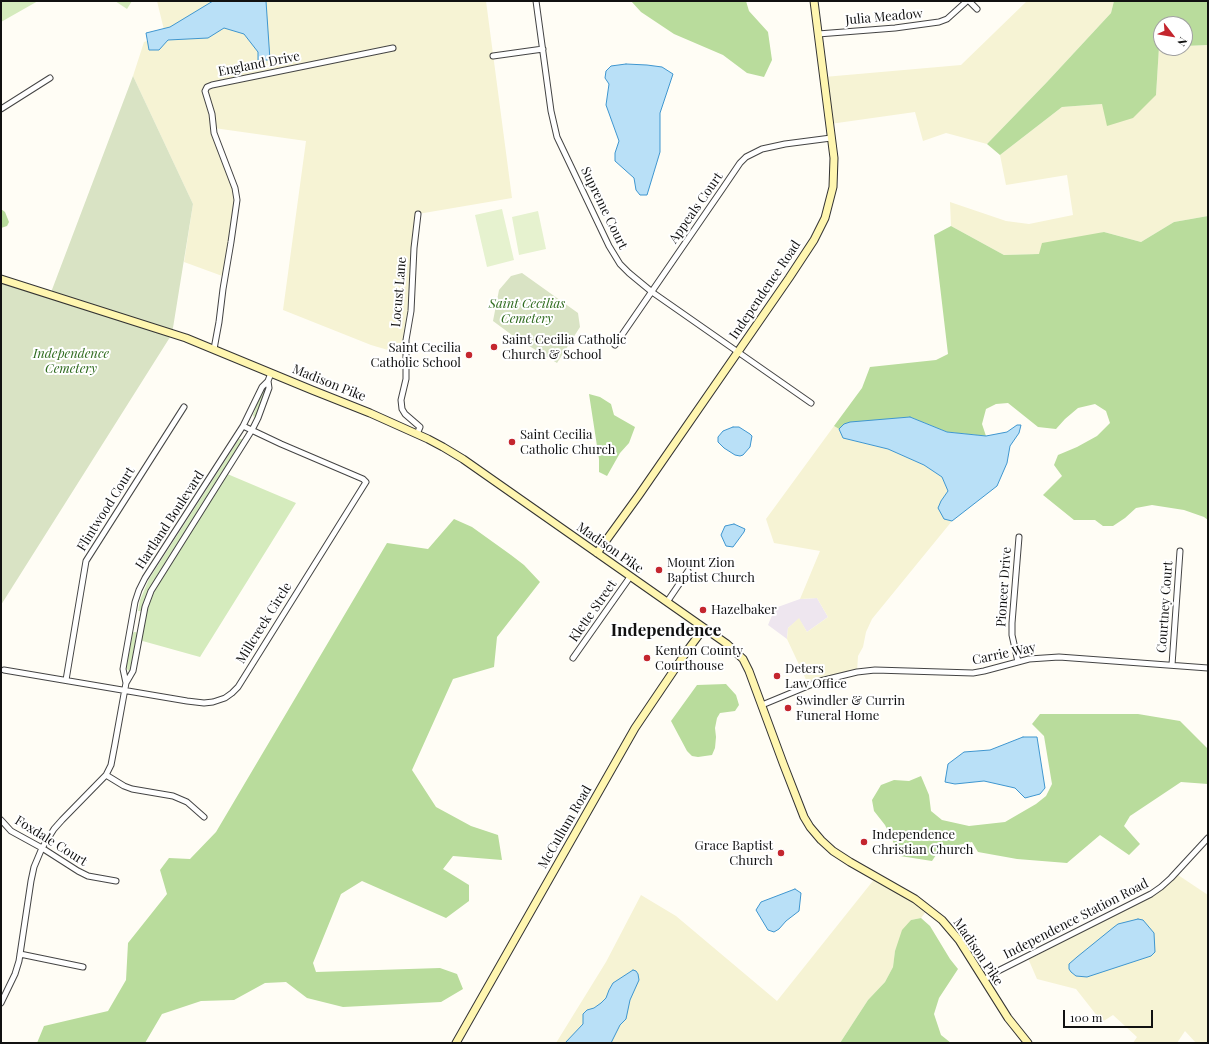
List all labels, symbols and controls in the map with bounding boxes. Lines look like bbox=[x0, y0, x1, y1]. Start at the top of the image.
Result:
street label: Julia Meadow bbox=[845, 6, 923, 28]
north arrow bbox=[1153, 16, 1193, 56]
text: N bbox=[1174, 35, 1191, 49]
street label: England Drive bbox=[217, 48, 301, 80]
street label: Supreme Court bbox=[577, 164, 631, 252]
street label: Appeals Court bbox=[666, 169, 726, 247]
street label: Independence Road bbox=[726, 238, 804, 342]
street label: Locust Lane bbox=[388, 256, 410, 328]
park label: Saint Cecilias Cemetery bbox=[489, 296, 565, 327]
place label: Saint Cecilia Catholic Church & School bbox=[502, 332, 626, 363]
place label: Saint Cecilia Catholic School bbox=[370, 340, 461, 371]
marker: Saint Cecilia Catholic Church & School bbox=[489, 342, 499, 352]
park label: Independence Cemetery bbox=[33, 346, 109, 377]
marker: Saint Cecilia Catholic School bbox=[464, 350, 474, 360]
street label: Madison Pike bbox=[290, 361, 368, 405]
place label: Saint Cecilia Catholic Church bbox=[520, 427, 615, 458]
marker: Saint Cecilia Catholic Church bbox=[507, 437, 517, 447]
street label: Flintwood Court bbox=[74, 464, 138, 554]
street label: Hartland Boulevard bbox=[132, 468, 208, 572]
street label: Madison Pike bbox=[574, 519, 646, 577]
street label: Pioneer Drive bbox=[993, 546, 1015, 628]
place label: Mount Zion Baptist Church bbox=[667, 555, 755, 586]
street label: Courtney Court bbox=[1154, 561, 1176, 653]
marker: Mount Zion Baptist Church bbox=[654, 565, 664, 575]
street label: Klette Street bbox=[566, 577, 620, 645]
street label: Millcreek Circle bbox=[233, 580, 295, 666]
place label: Hazelbaker bbox=[711, 602, 777, 618]
marker: Hazelbaker bbox=[698, 605, 708, 615]
district label: Independence bbox=[611, 621, 721, 641]
street label: Carrie Way bbox=[971, 640, 1037, 668]
place label: Kenton County Courthouse bbox=[655, 643, 743, 674]
marker: Kenton County Courthouse bbox=[642, 653, 652, 663]
place label: Deters Law Office bbox=[785, 661, 847, 692]
marker: Deters Law Office bbox=[772, 671, 782, 681]
place label: Swindler & Currin Funeral Home bbox=[796, 693, 905, 724]
marker: Swindler & Currin Funeral Home bbox=[783, 703, 793, 713]
street label: McCullum Road bbox=[535, 783, 595, 871]
street label: Foxdale Court bbox=[12, 813, 90, 869]
place label: Independence Christian Church bbox=[872, 827, 974, 858]
marker: Independence Christian Church bbox=[859, 837, 869, 847]
place label: Grace Baptist Church bbox=[695, 838, 773, 869]
marker: Grace Baptist Church bbox=[776, 848, 786, 858]
street label: Independence Station Road bbox=[1001, 876, 1151, 962]
street label: Madison Pike bbox=[950, 915, 1006, 989]
scale bar bbox=[1065, 1002, 1155, 1028]
text: 100 m bbox=[1070, 1009, 1102, 1025]

